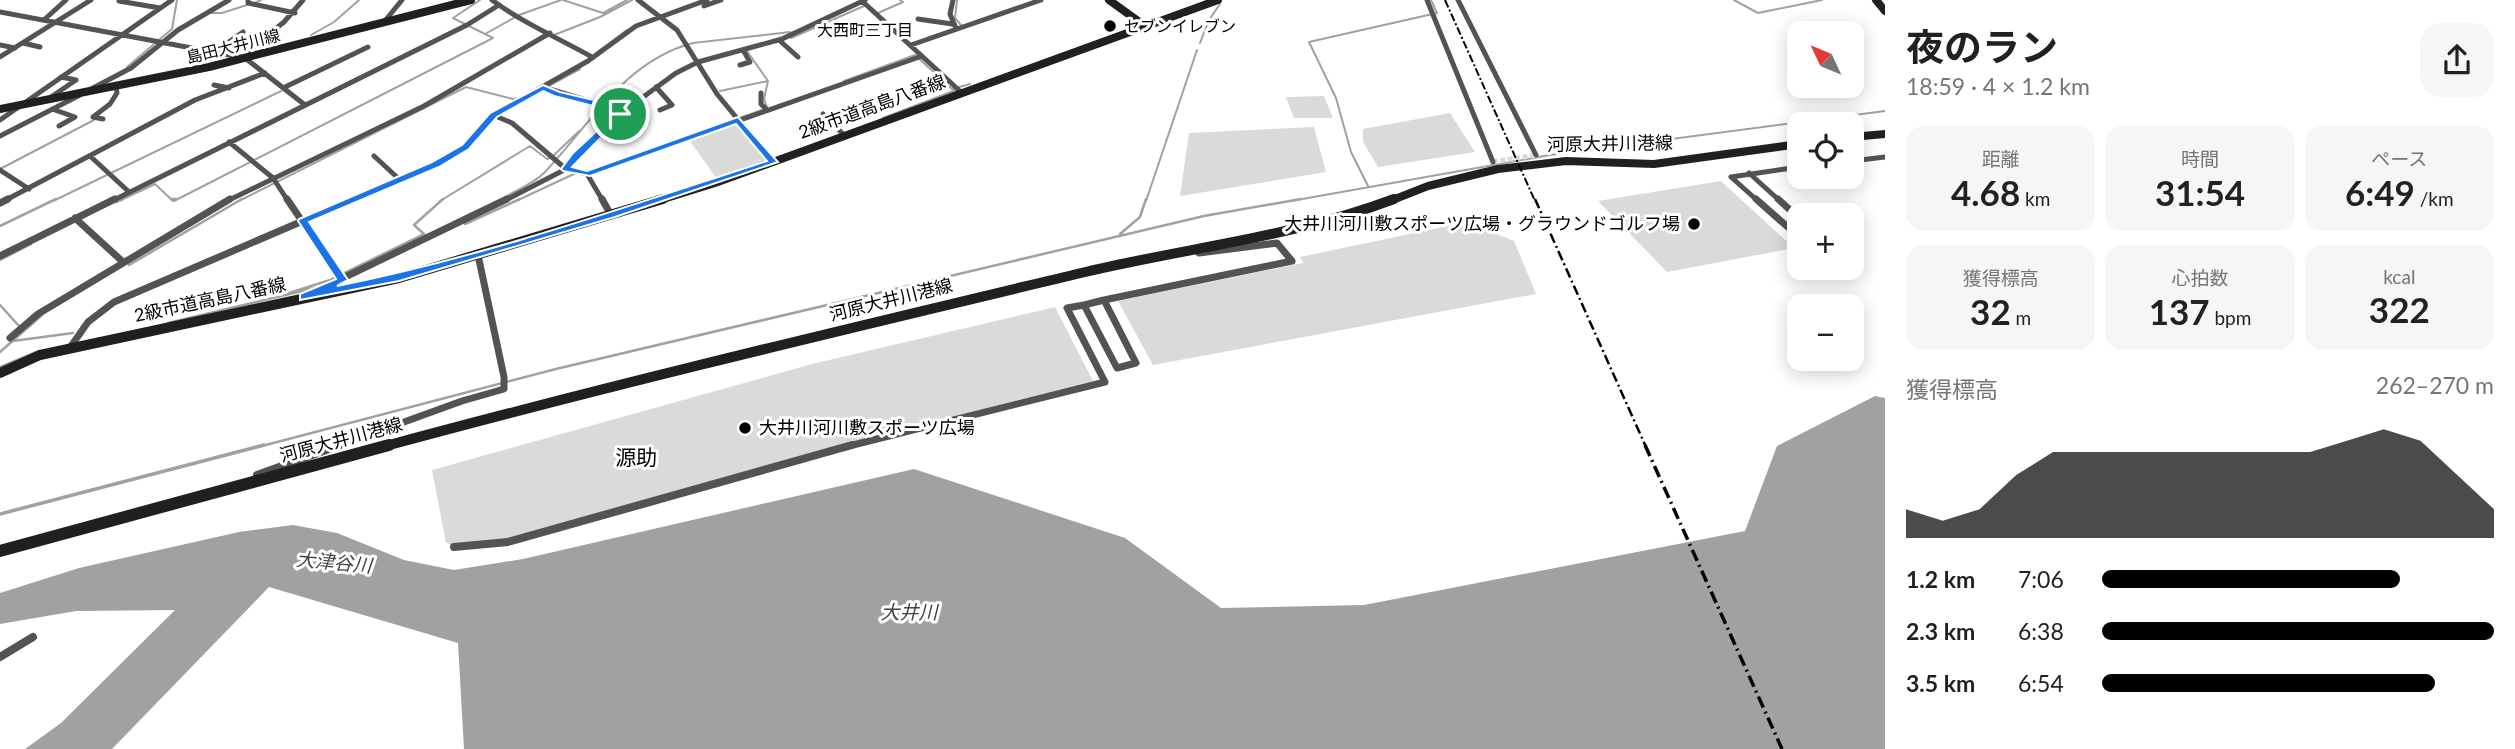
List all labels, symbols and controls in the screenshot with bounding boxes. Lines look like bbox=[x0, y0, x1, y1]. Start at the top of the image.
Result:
place label: セブンイレブン bbox=[1124, 16, 1236, 35]
marker: セブンイレブン bbox=[1102, 18, 1118, 34]
district label: 大西町三丁目 bbox=[817, 20, 913, 39]
north arrow bbox=[1787, 21, 1864, 98]
map controls bbox=[1787, 21, 1864, 371]
text: 夜のラン bbox=[1906, 23, 2058, 69]
button: share bbox=[2420, 23, 2494, 97]
street label: 島田大井川線 bbox=[184, 25, 282, 66]
street label: 2級市道高島八番線 bbox=[795, 69, 948, 143]
text: 18:59 · 4 × 1.2 km bbox=[1906, 72, 2090, 100]
pin bbox=[590, 84, 650, 144]
icon: arrive bbox=[601, 95, 639, 133]
button: locate bbox=[1787, 112, 1864, 189]
street label: 河原大井川港線 bbox=[1547, 131, 1673, 155]
text: 距離 bbox=[1982, 147, 2020, 170]
text: 時間 bbox=[2181, 147, 2219, 170]
text: ペース bbox=[2371, 147, 2427, 170]
text: 4.68 bbox=[1951, 171, 2020, 213]
text: 31:54 bbox=[2155, 171, 2245, 213]
text: 6:49 bbox=[2345, 171, 2415, 213]
text: km bbox=[2020, 187, 2050, 210]
text: /km bbox=[2415, 187, 2454, 210]
button: + bbox=[1787, 203, 1864, 280]
place label: 大井川河川敷スポーツ広場・グラウンドゴルフ場 bbox=[1284, 212, 1680, 234]
marker: 大井川河川敷スポーツ広場・グラウンドゴルフ場 bbox=[1686, 216, 1702, 232]
text: kcal bbox=[2383, 265, 2415, 288]
text: 獲得標高 bbox=[1963, 266, 2039, 289]
text: 心拍数 bbox=[2171, 266, 2229, 289]
street label: 2級市道高島八番線 bbox=[132, 272, 288, 326]
street label: 河原大井川港線 bbox=[827, 273, 955, 325]
text: 322 bbox=[2369, 288, 2430, 330]
text: 32 bbox=[1970, 290, 2011, 332]
text: 137 bbox=[2149, 290, 2210, 332]
button: − bbox=[1787, 294, 1864, 371]
text: m bbox=[2011, 306, 2031, 329]
text: bpm bbox=[2210, 306, 2251, 329]
text: 262–270 m bbox=[2376, 371, 2494, 399]
text: 獲得標高 bbox=[1906, 375, 1998, 403]
street label: 河原大井川港線 bbox=[277, 412, 404, 466]
place label: 大井川河川敷スポーツ広場 bbox=[759, 416, 975, 438]
marker: 大井川河川敷スポーツ広場 bbox=[737, 420, 753, 436]
district label: 源助 bbox=[615, 444, 657, 469]
water label: 大津谷川 bbox=[295, 547, 375, 576]
text: 1.2 km bbox=[1906, 565, 1975, 593]
text: 7:06 bbox=[2018, 565, 2064, 593]
water label: 大井川 bbox=[880, 600, 939, 623]
text: 2.3 km bbox=[1906, 617, 1975, 645]
text: 6:38 bbox=[2018, 617, 2064, 645]
text: 3.5 km bbox=[1906, 669, 1975, 697]
text: 6:54 bbox=[2018, 669, 2064, 697]

